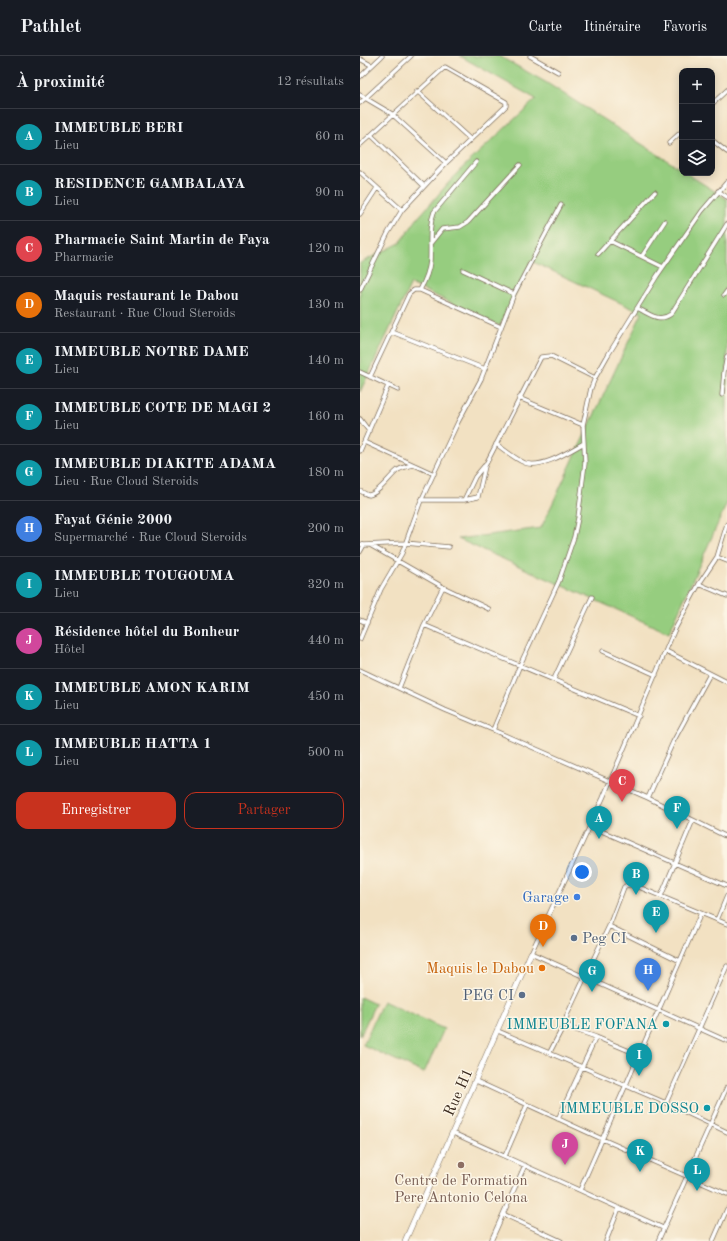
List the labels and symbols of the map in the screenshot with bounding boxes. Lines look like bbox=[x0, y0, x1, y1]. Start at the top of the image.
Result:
pin: C bbox=[609, 769, 635, 802]
pin: F bbox=[664, 796, 690, 829]
pin: A bbox=[586, 806, 612, 839]
your location bbox=[572, 862, 592, 882]
pin: B bbox=[623, 862, 649, 895]
place label: Garage bbox=[522, 891, 569, 906]
marker: Garage bbox=[572, 892, 582, 902]
pin: E bbox=[643, 900, 669, 933]
pin: D bbox=[530, 914, 556, 947]
place label: Peg CI bbox=[582, 932, 627, 947]
marker: Peg CI bbox=[569, 933, 579, 943]
pin: H bbox=[635, 958, 661, 991]
pin: G bbox=[579, 959, 605, 992]
place label: Maquis le Dabou bbox=[426, 962, 534, 977]
marker: Maquis le Dabou bbox=[537, 963, 547, 973]
place label: PEG CI bbox=[462, 989, 514, 1004]
marker: PEG CI bbox=[517, 990, 527, 1000]
place label: IMMEUBLE FOFANA bbox=[506, 1018, 659, 1033]
marker: IMMEUBLE FOFANA bbox=[661, 1019, 671, 1029]
pin: I bbox=[626, 1043, 652, 1076]
street label: Rue H1 bbox=[442, 1067, 476, 1119]
place label: IMMEUBLE DOSSO bbox=[560, 1102, 699, 1117]
marker: IMMEUBLE DOSSO bbox=[702, 1103, 712, 1113]
pin: J bbox=[552, 1132, 578, 1165]
pin: K bbox=[627, 1139, 653, 1172]
pin: L bbox=[684, 1158, 710, 1191]
marker: Centre de Formation Pere Antonio Celona bbox=[456, 1160, 466, 1170]
place label: Centre de Formation Pere Antonio Celona bbox=[394, 1174, 528, 1206]

